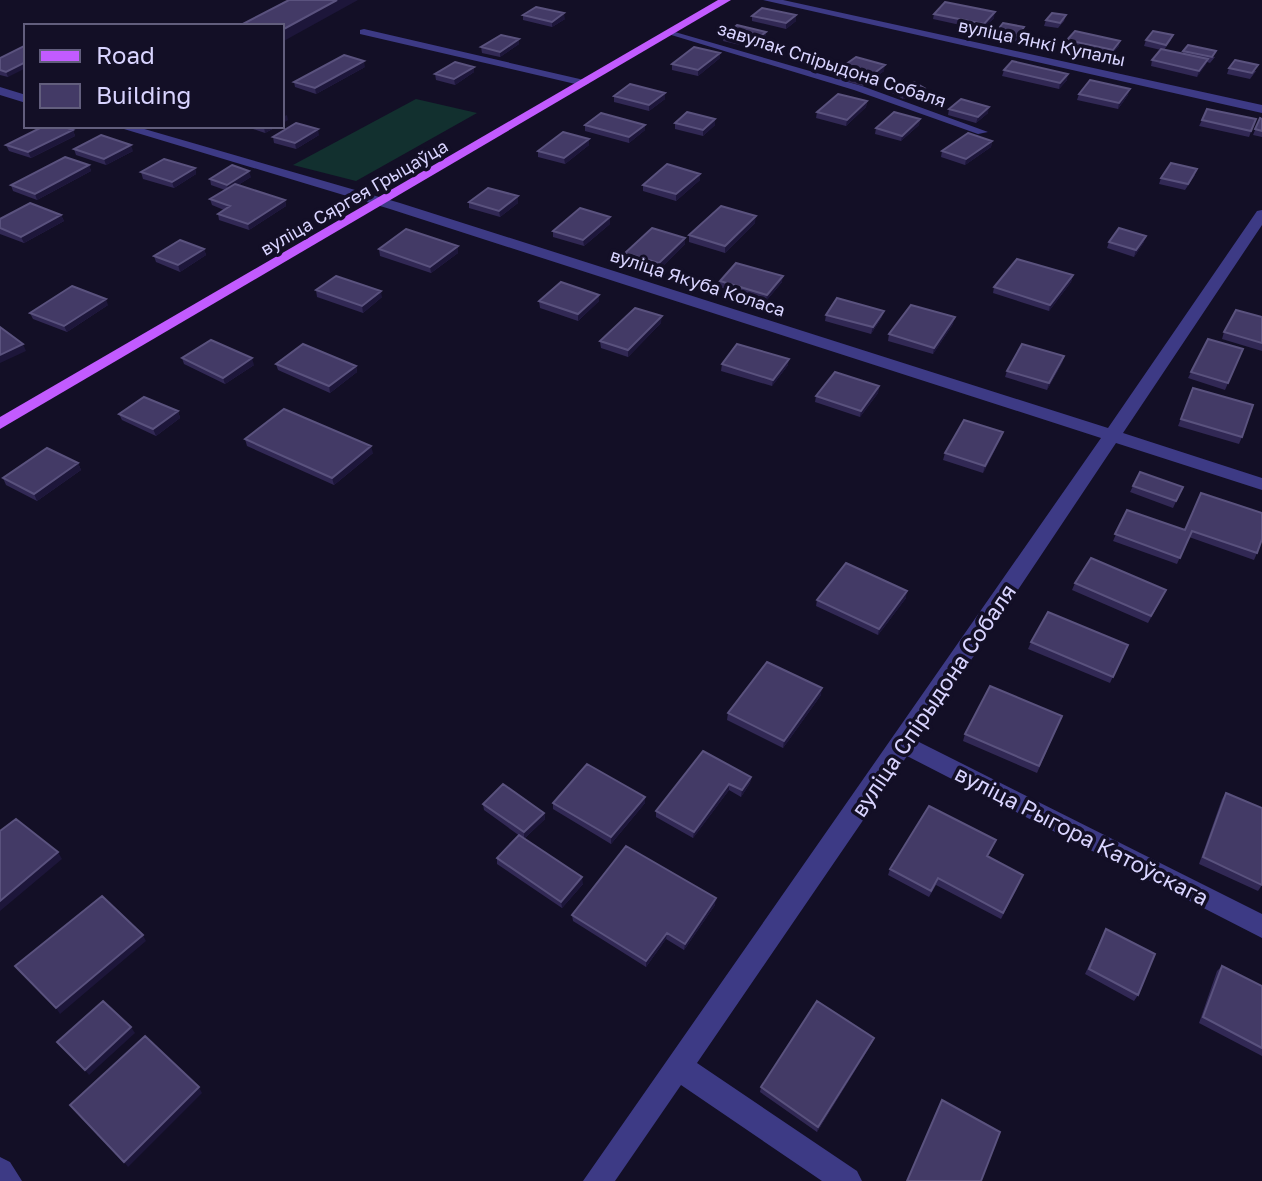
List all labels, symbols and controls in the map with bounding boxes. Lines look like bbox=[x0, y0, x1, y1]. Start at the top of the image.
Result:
street label: вуліца Янкі Купалы bbox=[956, 14, 1128, 70]
street label: завулак Спірыдона Собаля bbox=[715, 17, 949, 111]
legend bbox=[24, 24, 284, 128]
text: Road bbox=[96, 40, 155, 69]
text: Building bbox=[96, 80, 191, 109]
street label: вуліца Сяргея Грыцаўца bbox=[256, 134, 452, 260]
street label: вуліца Якуба Коласа bbox=[608, 243, 788, 321]
street label: вуліца Спірыдона Собаля bbox=[845, 578, 1021, 822]
street label: вуліца Рыгора Катоўскага bbox=[951, 759, 1213, 911]

